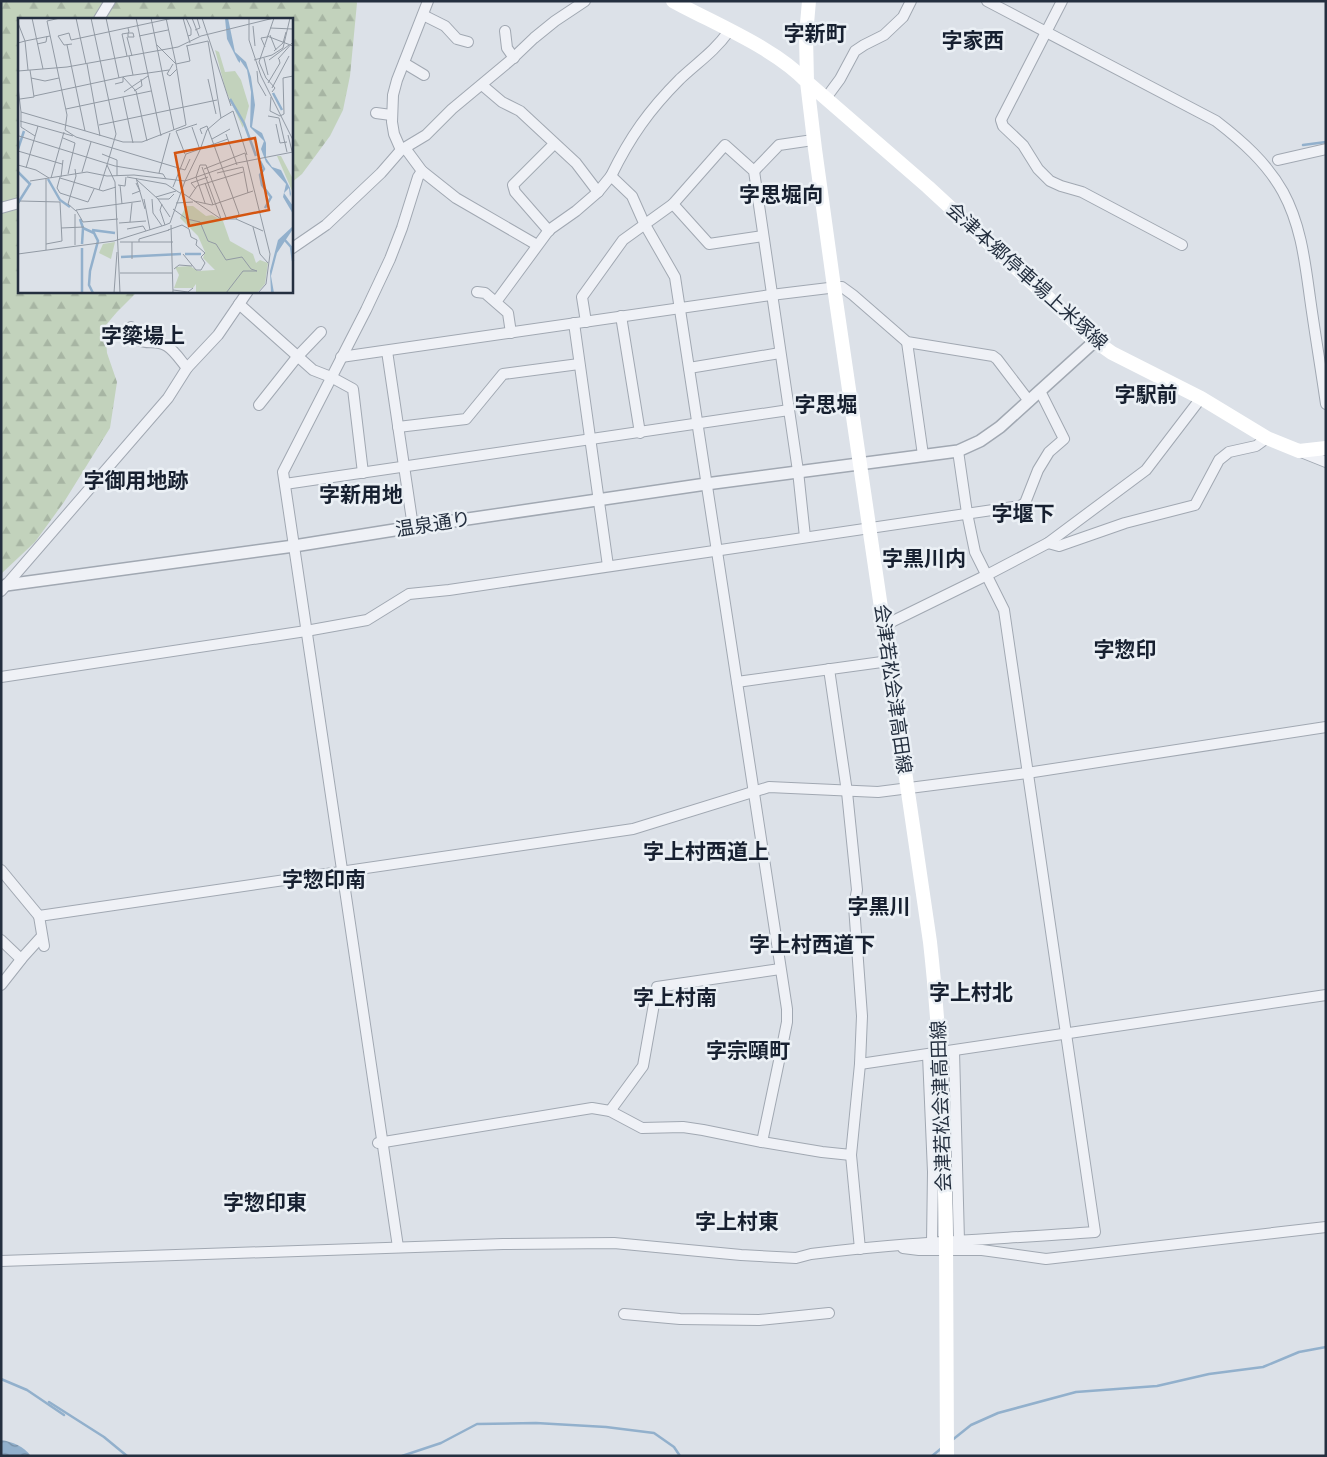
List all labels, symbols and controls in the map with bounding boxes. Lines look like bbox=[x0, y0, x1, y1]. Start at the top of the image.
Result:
inset map bbox=[18, 18, 292, 292]
district label: 字新町 bbox=[784, 21, 847, 46]
district label: 字家西 bbox=[942, 28, 1005, 53]
district label: 字思堀向 bbox=[739, 182, 823, 207]
street label: 会津本郷停車場上米塚線 bbox=[942, 198, 1112, 354]
district label: 字簗場上 bbox=[101, 323, 185, 348]
district label: 字駅前 bbox=[1115, 382, 1178, 407]
district label: 字思堀 bbox=[795, 392, 858, 417]
district label: 字御用地跡 bbox=[84, 468, 189, 493]
district label: 字新用地 bbox=[319, 482, 403, 507]
district label: 字堰下 bbox=[992, 501, 1055, 526]
street label: 温泉通り bbox=[394, 507, 472, 541]
district label: 字黒川内 bbox=[882, 546, 966, 571]
street label: 会津若松会津高田線 bbox=[870, 603, 916, 775]
district label: 字惣印 bbox=[1094, 637, 1157, 662]
district label: 字上村西道上 bbox=[643, 839, 769, 864]
district label: 字惣印南 bbox=[282, 867, 366, 892]
district label: 字黒川 bbox=[848, 894, 911, 919]
district label: 字上村西道下 bbox=[749, 932, 875, 957]
district label: 字上村北 bbox=[929, 980, 1013, 1005]
district label: 字上村南 bbox=[633, 985, 717, 1010]
street label: 会津若松会津高田線 bbox=[927, 1020, 955, 1192]
district label: 字宗頤町 bbox=[706, 1038, 790, 1063]
district label: 字惣印東 bbox=[223, 1190, 307, 1215]
district label: 字上村東 bbox=[695, 1209, 779, 1234]

